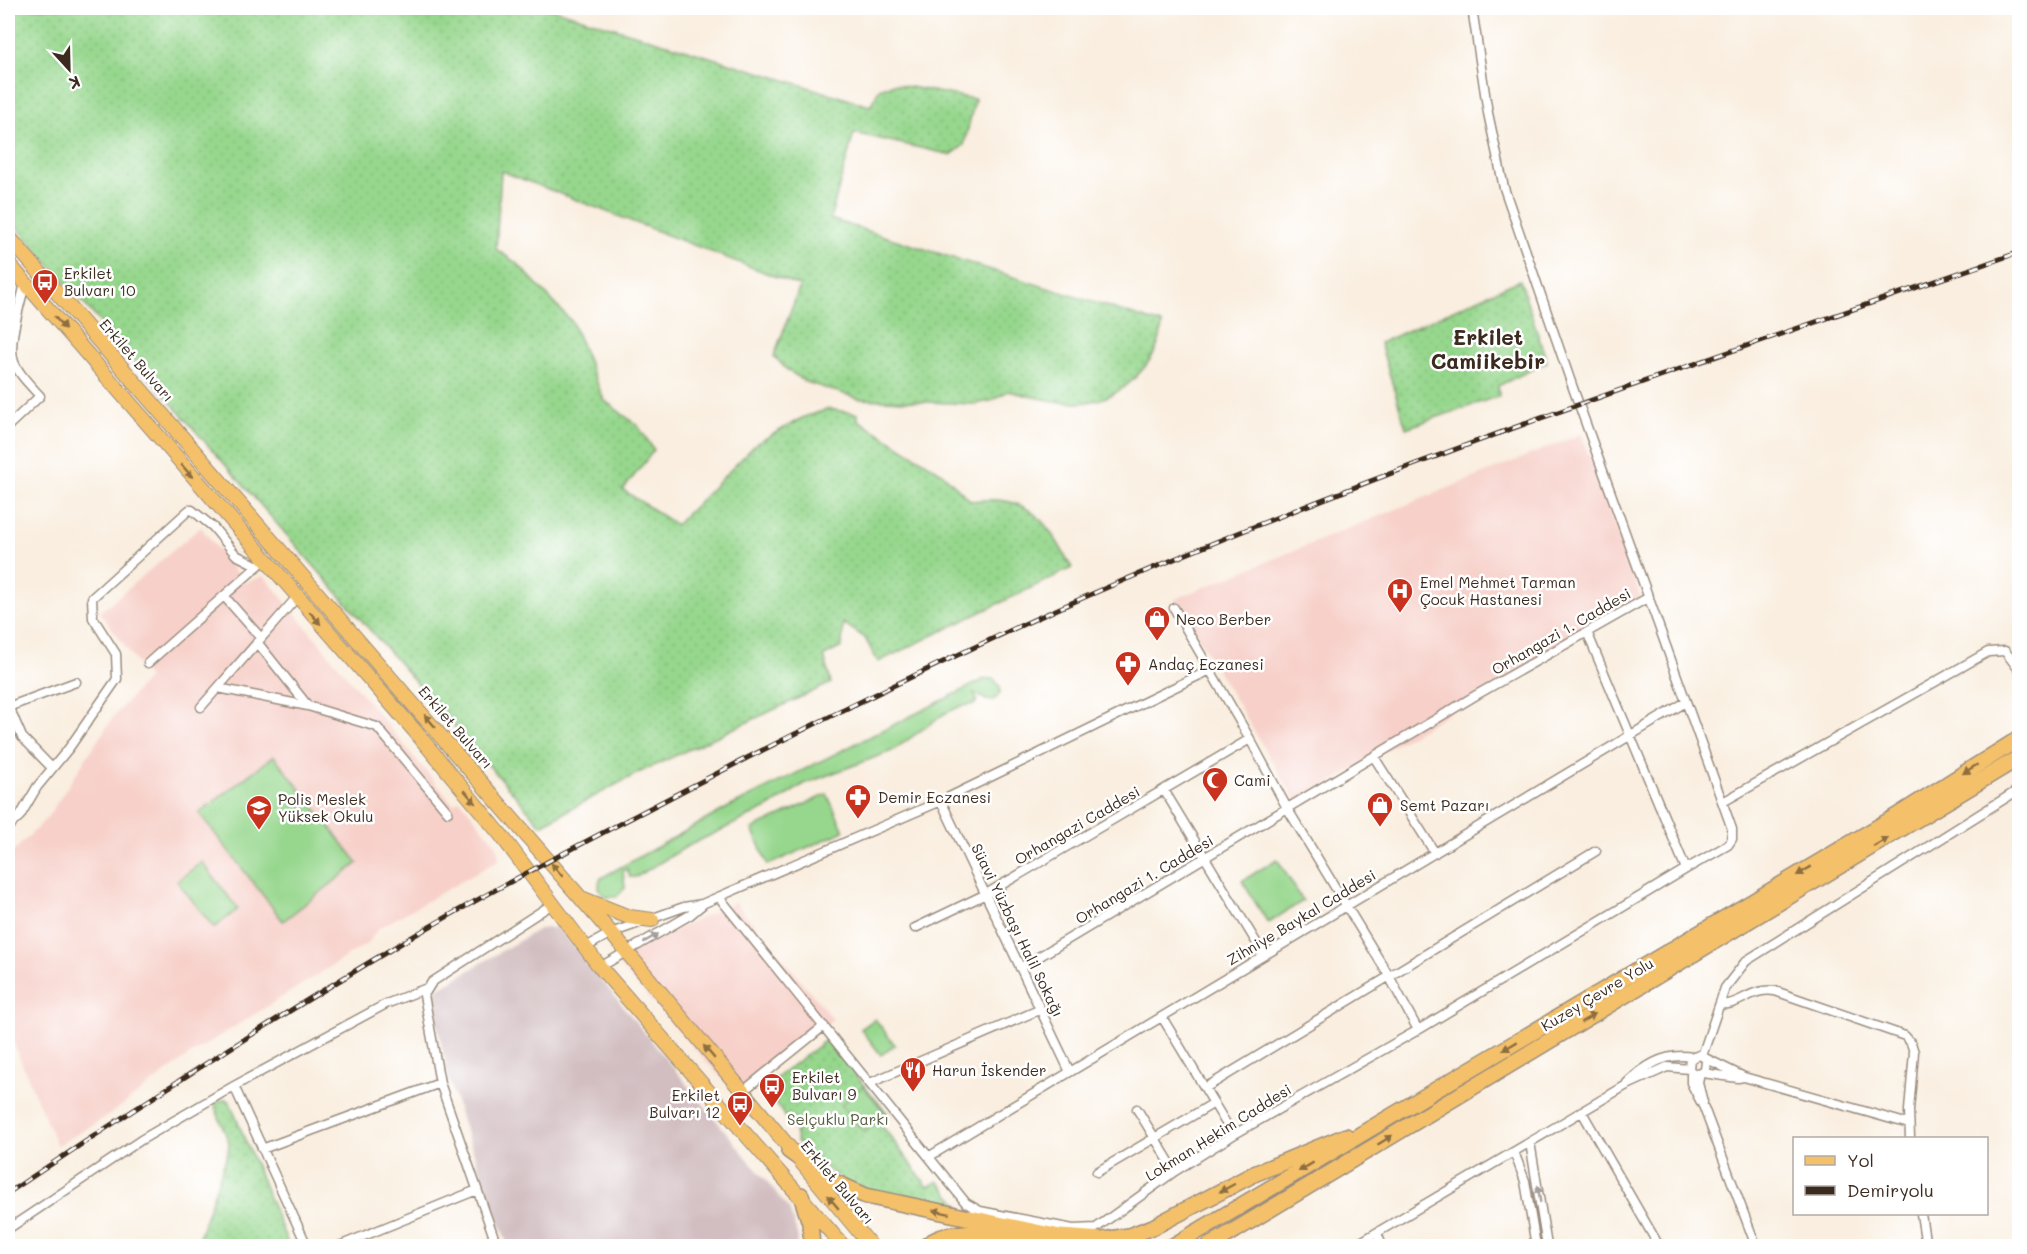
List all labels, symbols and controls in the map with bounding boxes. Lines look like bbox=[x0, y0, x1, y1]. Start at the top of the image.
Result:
north arrow bbox=[39, 39, 99, 99]
text: K bbox=[66, 72, 84, 95]
place label: Erkilet Bulvarı 10 bbox=[64, 263, 136, 300]
bus stop icon: Erkilet Bulvarı 10 bbox=[30, 267, 60, 305]
street label: Erkilet Bulvarı bbox=[95, 314, 179, 406]
one-way arrow bbox=[53, 315, 66, 331]
district label: Erkilet Camiikebir bbox=[1431, 323, 1545, 374]
one-way arrow bbox=[180, 463, 193, 479]
place label: Emel Mehmet Tarman Çocuk Hastanesi bbox=[1420, 572, 1576, 609]
hospital icon: Emel Mehmet Tarman Çocuk Hastanesi bbox=[1385, 576, 1415, 614]
street label: Orhangazi 1. Caddesi bbox=[1488, 583, 1634, 679]
shop icon: Neco Berber bbox=[1142, 604, 1172, 642]
place label: Neco Berber bbox=[1176, 609, 1271, 629]
one-way arrow bbox=[308, 610, 321, 625]
pharmacy icon: Andaç Eczanesi bbox=[1113, 649, 1143, 687]
place label: Andaç Eczanesi bbox=[1148, 654, 1264, 674]
street label: Erkilet Bulvarı bbox=[414, 681, 498, 773]
one-way arrow bbox=[423, 714, 437, 729]
one-way arrow bbox=[1962, 764, 1978, 775]
mosque icon: Cami bbox=[1200, 765, 1230, 803]
place label: Cami bbox=[1234, 770, 1271, 790]
street label: Orhangazi Caddesi bbox=[1011, 781, 1143, 869]
pharmacy icon: Demir Eczanesi bbox=[843, 782, 873, 820]
place label: Demir Eczanesi bbox=[878, 787, 991, 807]
place label: Polis Meslek Yüksek Okulu bbox=[278, 789, 373, 826]
one-way arrow bbox=[463, 789, 476, 805]
shop icon: Semt Pazarı bbox=[1365, 790, 1395, 828]
school or university icon: Polis Meslek Yüksek Okulu bbox=[244, 793, 274, 831]
place label: Semt Pazarı bbox=[1400, 795, 1490, 815]
street label: Orhangazi 1. Caddesi bbox=[1071, 830, 1217, 928]
one-way arrow bbox=[1873, 836, 1889, 847]
street label: Süavi Yüzbaşı Halil Sokağı bbox=[967, 840, 1069, 1020]
one-way arrow bbox=[550, 862, 563, 878]
street label: Zihniye Baykal Caddesi bbox=[1223, 865, 1379, 969]
one-way arrow bbox=[1796, 866, 1812, 877]
one-way arrow bbox=[642, 933, 659, 943]
street label: Kuzey Çevre Yolu bbox=[1537, 953, 1657, 1035]
one-way arrow bbox=[1580, 1013, 1597, 1023]
one-way arrow bbox=[1502, 1041, 1518, 1052]
one-way arrow bbox=[702, 1044, 715, 1060]
restaurant icon: Harun İskender bbox=[898, 1055, 928, 1093]
place label: Harun İskender bbox=[932, 1060, 1047, 1080]
place label: Erkilet Bulvarı 9 bbox=[792, 1067, 857, 1104]
bus stop icon: Erkilet Bulvarı 9 bbox=[757, 1071, 787, 1109]
street label: Lokman Hekim Caddesi bbox=[1141, 1079, 1295, 1185]
place label: Erkilet Bulvarı 12 bbox=[649, 1085, 720, 1122]
bus stop icon: Erkilet Bulvarı 12 bbox=[725, 1089, 755, 1127]
park label: Selçuklu Parkı bbox=[787, 1109, 889, 1129]
one-way arrow bbox=[1377, 1135, 1393, 1146]
street label: Erkilet Bulvarı bbox=[797, 1136, 879, 1228]
legend bbox=[1793, 1137, 1988, 1215]
text: Yol bbox=[1847, 1148, 1874, 1172]
one-way arrow bbox=[1298, 1162, 1314, 1173]
text: Demiryolu bbox=[1847, 1178, 1934, 1202]
one-way arrow bbox=[1218, 1183, 1235, 1193]
one-way arrow bbox=[1534, 1185, 1543, 1204]
one-way arrow bbox=[827, 1195, 840, 1210]
one-way arrow bbox=[931, 1207, 950, 1216]

